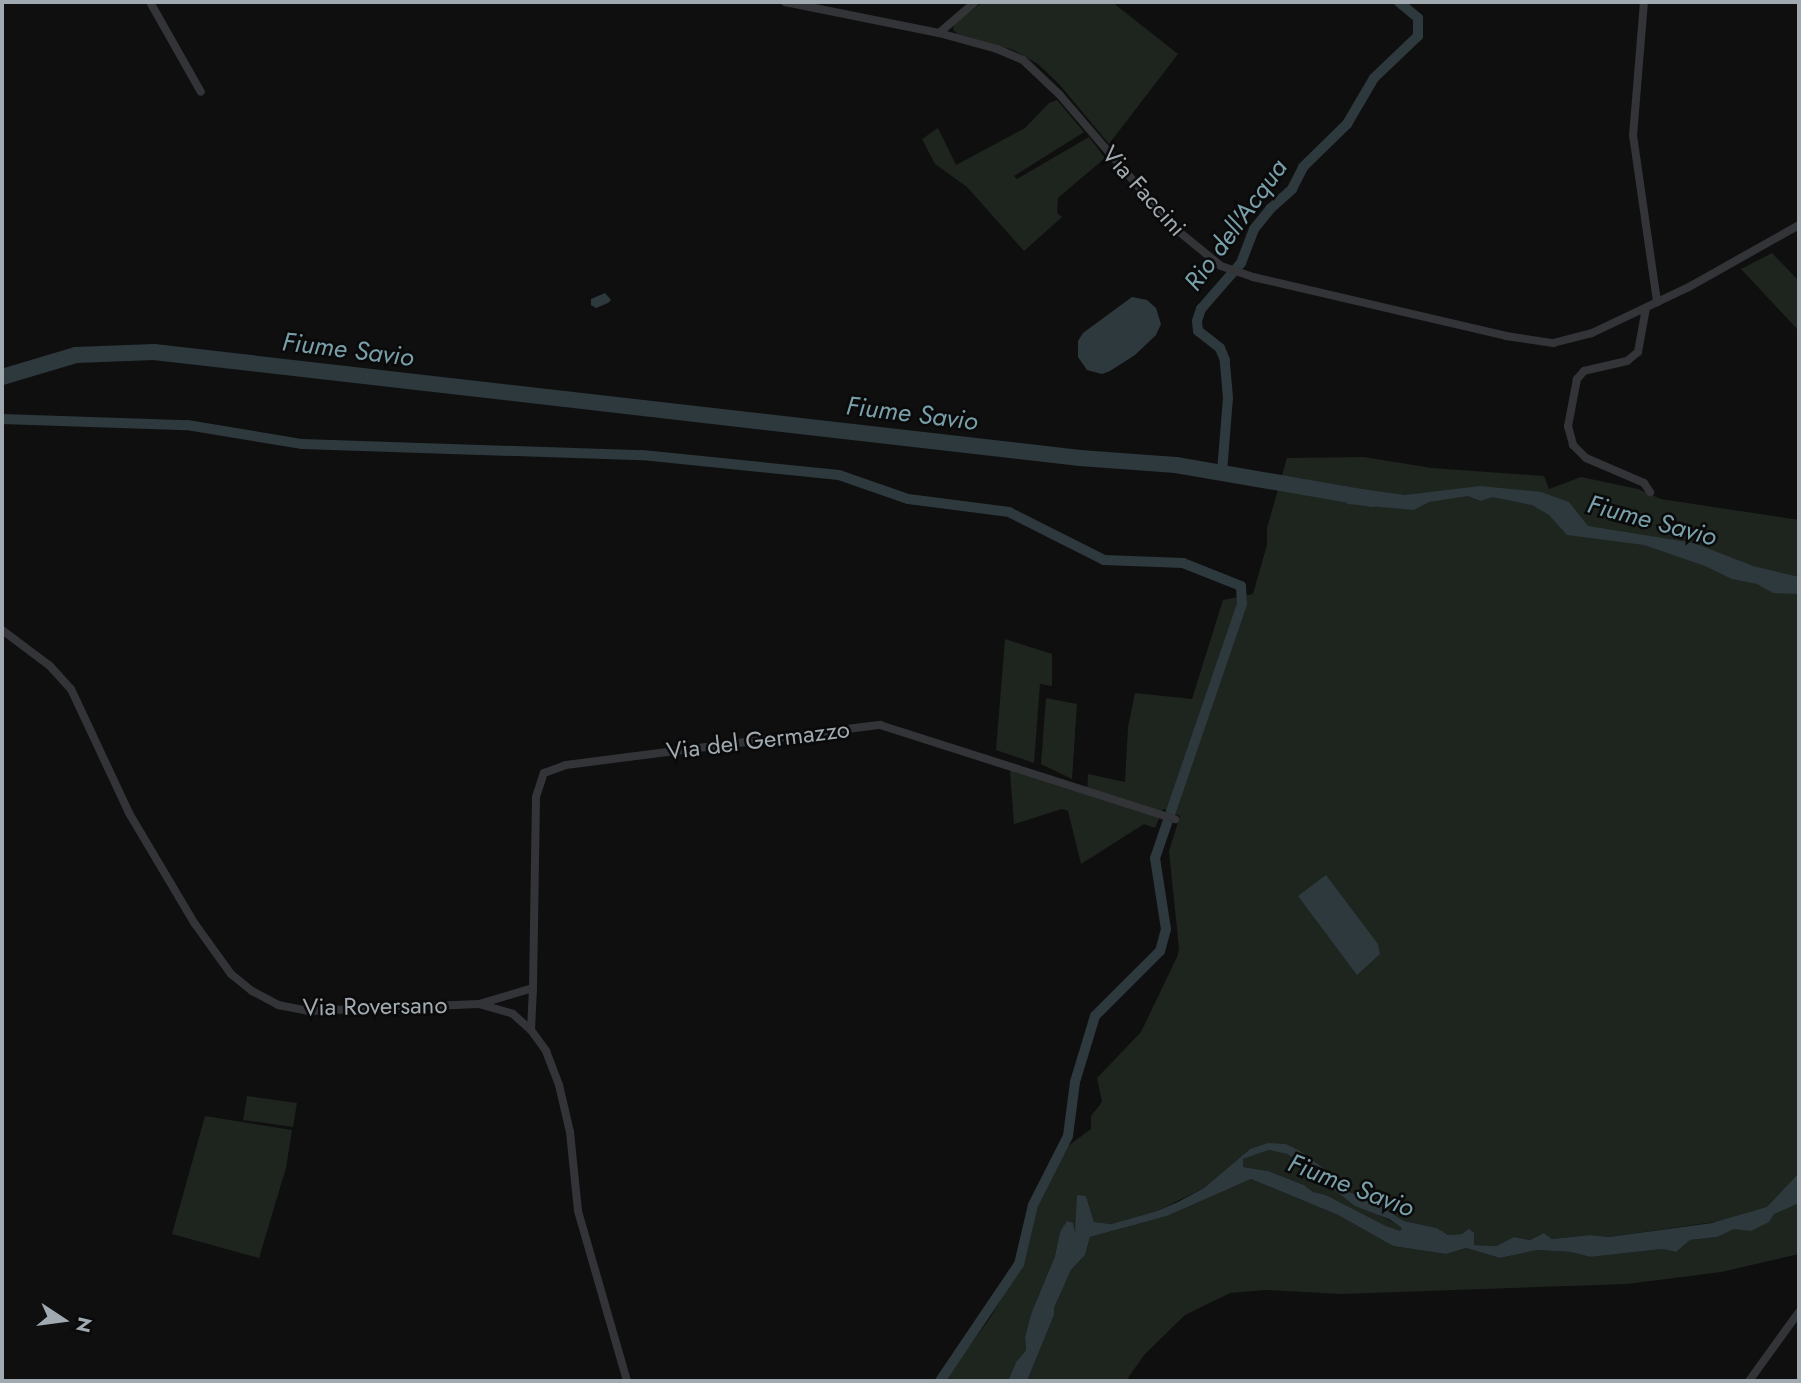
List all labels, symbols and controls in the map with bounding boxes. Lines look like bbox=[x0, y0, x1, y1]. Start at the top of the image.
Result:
street label: Via Faccini bbox=[1096, 140, 1192, 242]
water label: Rio dell'Acqua bbox=[1178, 153, 1294, 297]
water label: Fiume Savio bbox=[280, 326, 416, 374]
water label: Fiume Savio bbox=[844, 390, 980, 438]
water label: Fiume Savio bbox=[1584, 489, 1720, 553]
street label: Via del Germazzo bbox=[665, 714, 851, 766]
street label: Via Roversano bbox=[302, 990, 448, 1022]
water label: Fiume Savio bbox=[1284, 1148, 1418, 1224]
north arrow bbox=[28, 1285, 98, 1355]
text: N bbox=[69, 1314, 99, 1335]

